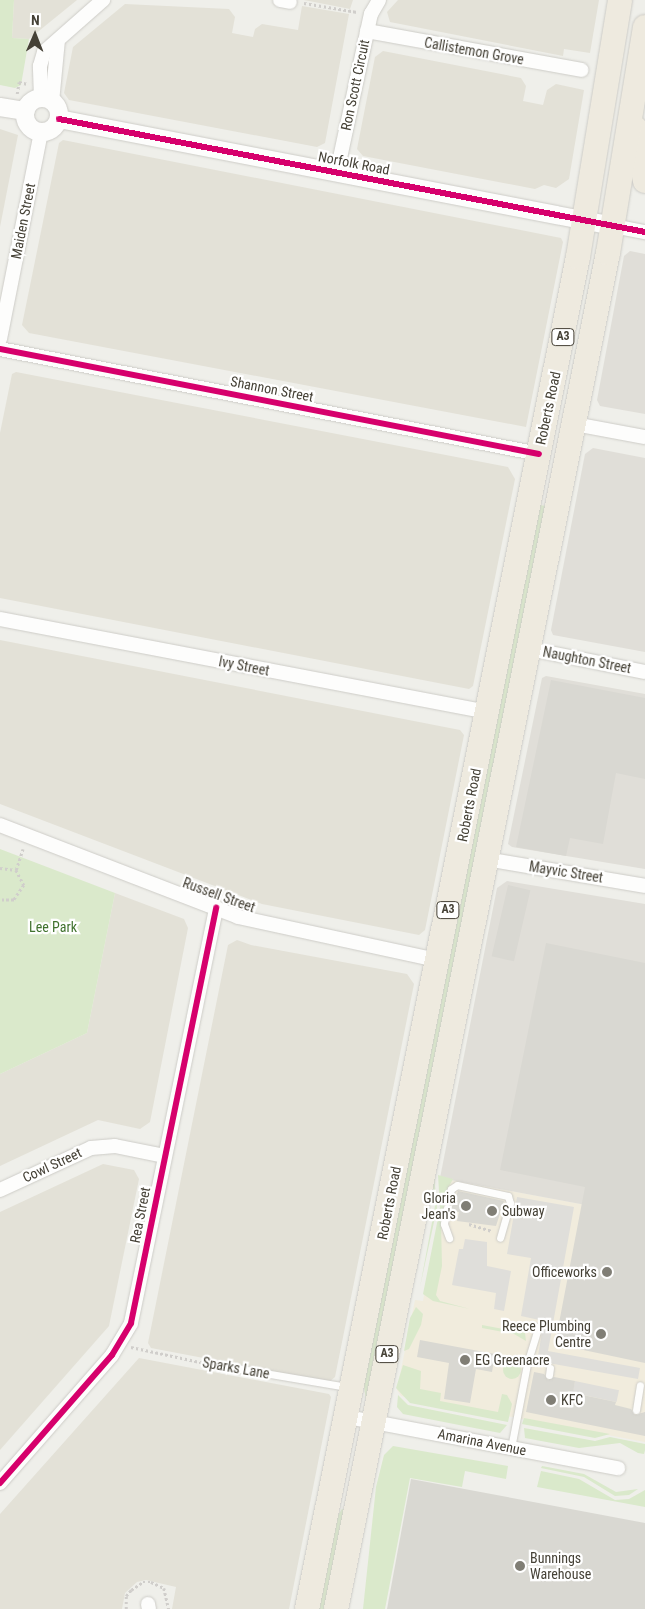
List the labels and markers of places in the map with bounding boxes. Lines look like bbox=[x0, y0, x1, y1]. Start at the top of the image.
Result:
place label: Gloria Jean's bbox=[422, 1190, 456, 1222]
marker: Gloria Jean's bbox=[460, 1200, 472, 1212]
place label: Subway bbox=[502, 1203, 544, 1219]
marker: Subway bbox=[486, 1205, 498, 1217]
place label: Officeworks bbox=[532, 1264, 597, 1280]
marker: Officeworks bbox=[601, 1266, 613, 1278]
place label: Reece Plumbing Centre bbox=[502, 1318, 591, 1350]
marker: Reece Plumbing Centre bbox=[595, 1328, 607, 1340]
place label: EG Greenacre bbox=[475, 1352, 550, 1368]
marker: EG Greenacre bbox=[459, 1354, 471, 1366]
place label: KFC bbox=[561, 1392, 583, 1408]
marker: KFC bbox=[545, 1394, 557, 1406]
place label: Bunnings Warehouse bbox=[530, 1550, 591, 1582]
marker: Bunnings Warehouse bbox=[514, 1560, 526, 1572]

